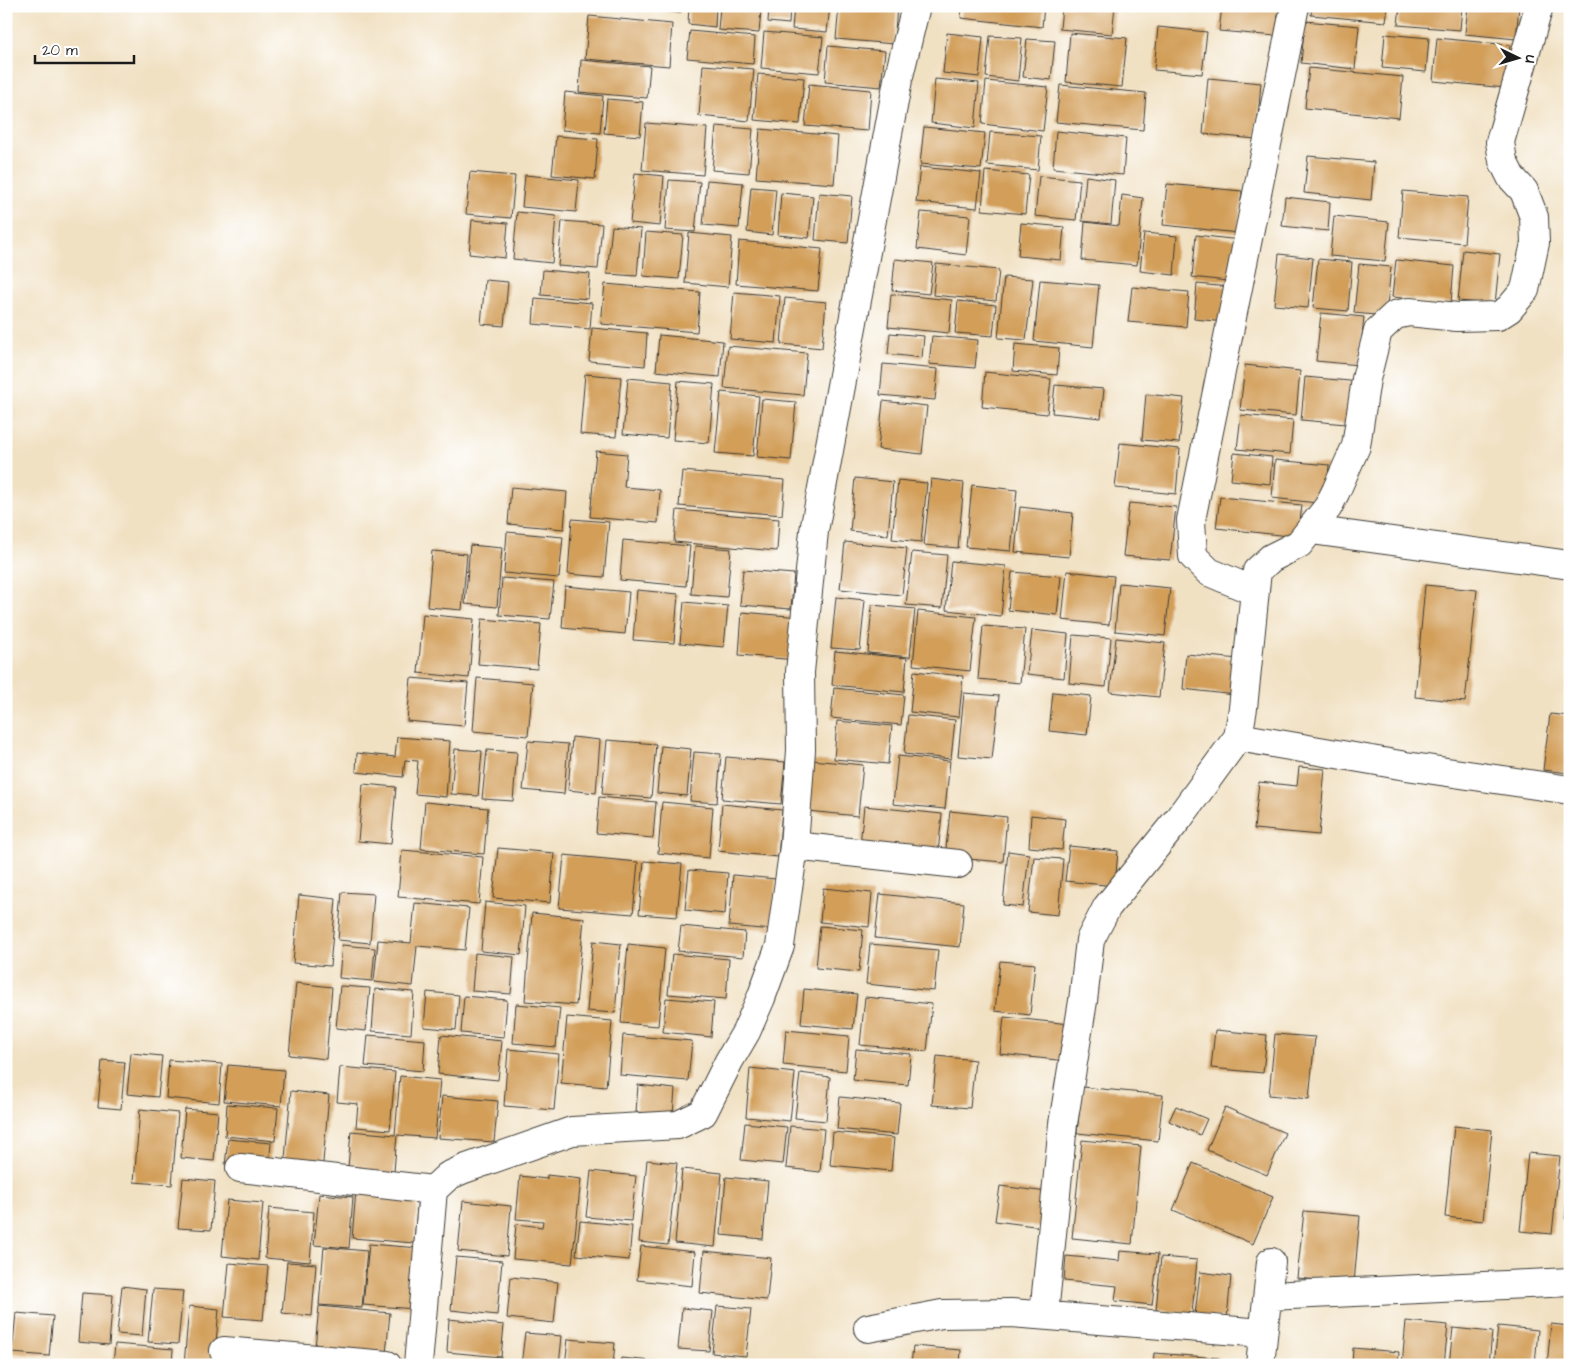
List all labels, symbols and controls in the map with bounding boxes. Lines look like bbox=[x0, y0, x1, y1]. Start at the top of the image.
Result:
scale bar bbox=[35, 32, 134, 64]
north arrow bbox=[1494, 32, 1544, 82]
text: 20 m bbox=[42, 40, 78, 61]
text: U bbox=[1520, 54, 1540, 64]

